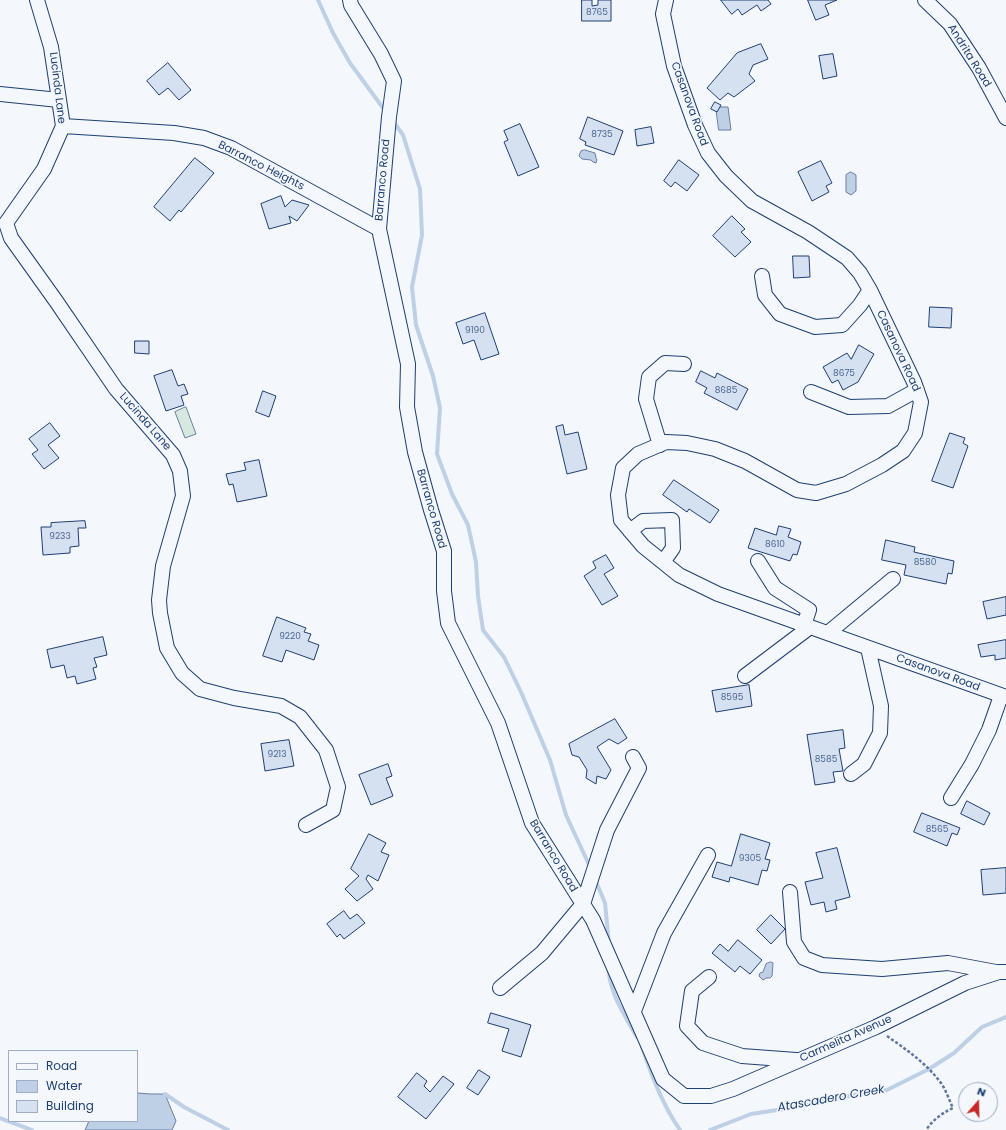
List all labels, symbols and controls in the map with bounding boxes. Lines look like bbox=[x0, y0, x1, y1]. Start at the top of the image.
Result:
house number: 8765 bbox=[586, 8, 608, 18]
street label: Andrita Road bbox=[944, 22, 994, 90]
street label: Lucinda Lane bbox=[46, 51, 68, 125]
street label: Casanova Road bbox=[668, 60, 710, 148]
house number: 8735 bbox=[591, 130, 613, 140]
street label: Barranco Heights bbox=[216, 139, 306, 193]
street label: Barranco Road bbox=[373, 139, 393, 221]
street label: Casanova Road bbox=[873, 308, 923, 394]
house number: 9190 bbox=[465, 326, 485, 336]
house number: 8675 bbox=[833, 369, 855, 379]
house number: 8685 bbox=[715, 386, 737, 396]
street label: Lucinda Lane bbox=[116, 390, 174, 454]
street label: Barranco Road bbox=[413, 468, 449, 550]
house number: 9233 bbox=[49, 532, 71, 542]
house number: 8610 bbox=[765, 540, 785, 550]
house number: 8580 bbox=[914, 558, 936, 568]
house number: 9220 bbox=[279, 632, 301, 642]
street label: Casanova Road bbox=[894, 652, 982, 694]
house number: 8595 bbox=[721, 693, 743, 703]
house number: 9213 bbox=[267, 750, 287, 760]
house number: 8585 bbox=[815, 755, 837, 765]
street label: Barranco Road bbox=[526, 817, 580, 895]
house number: 8565 bbox=[926, 825, 948, 835]
house number: 9305 bbox=[739, 854, 761, 864]
street label: Carmelita Avenue bbox=[798, 1013, 894, 1065]
legend bbox=[8, 1050, 138, 1122]
text: Road bbox=[46, 1057, 77, 1074]
text: Water bbox=[46, 1077, 82, 1094]
north arrow bbox=[958, 1082, 998, 1122]
water label: Atascadero Creek bbox=[776, 1083, 886, 1115]
text: N bbox=[975, 1083, 988, 1101]
text: Building bbox=[46, 1097, 94, 1114]

